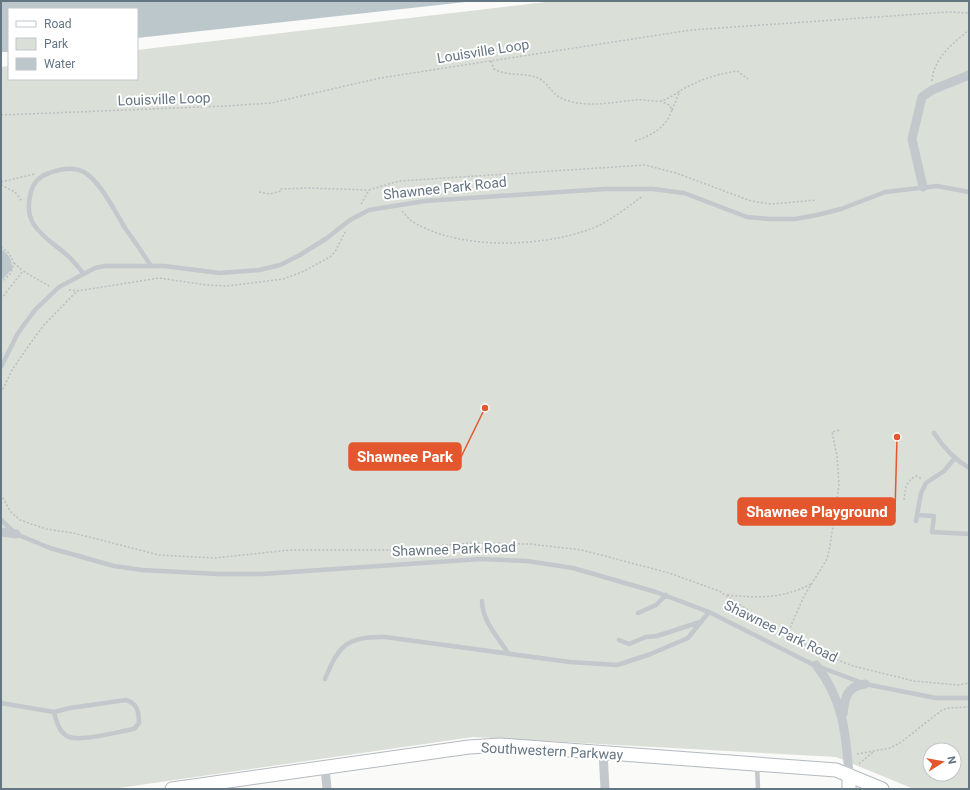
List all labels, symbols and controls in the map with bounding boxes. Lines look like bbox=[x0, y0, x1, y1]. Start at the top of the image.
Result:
legend bbox=[8, 8, 138, 80]
text: Road bbox=[44, 17, 72, 31]
street label: Louisville Loop bbox=[436, 36, 530, 66]
text: Park bbox=[44, 37, 69, 51]
text: Water bbox=[44, 57, 75, 71]
street label: Louisville Loop bbox=[117, 89, 211, 109]
street label: Shawnee Park Road bbox=[382, 174, 508, 202]
callout: Shawnee Park bbox=[349, 443, 461, 470]
text: Shawnee Park bbox=[357, 448, 454, 466]
callout: Shawnee Playground bbox=[738, 498, 895, 525]
text: Shawnee Playground bbox=[746, 503, 888, 521]
street label: Shawnee Park Road bbox=[392, 539, 516, 559]
street label: Shawnee Park Road bbox=[722, 597, 840, 665]
street label: Southwestern Parkway bbox=[481, 739, 624, 763]
north arrow bbox=[922, 742, 962, 782]
text: N bbox=[944, 755, 958, 765]

